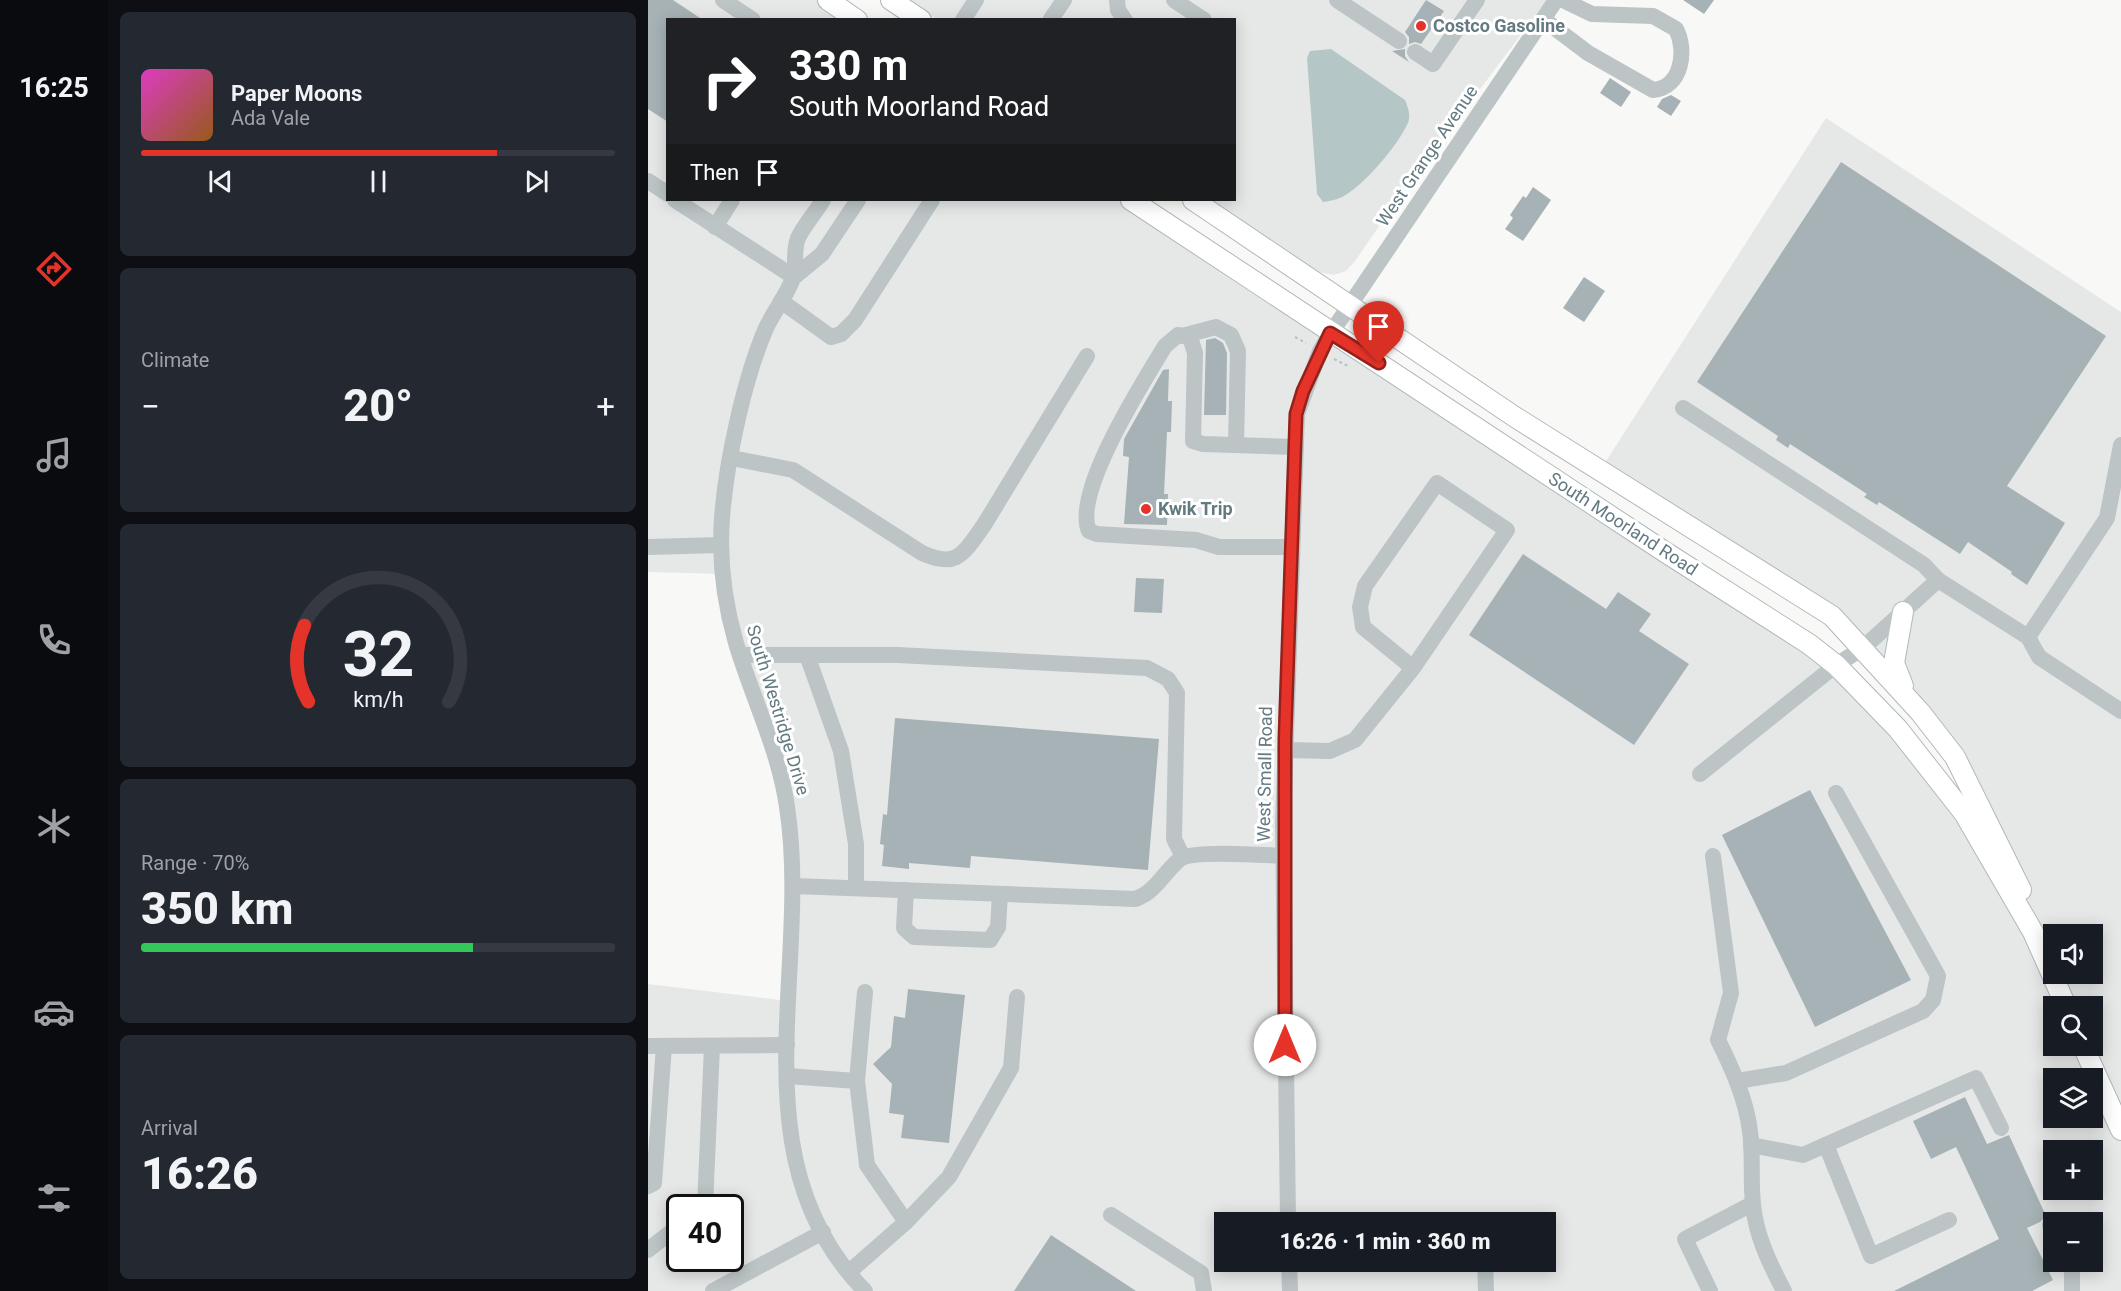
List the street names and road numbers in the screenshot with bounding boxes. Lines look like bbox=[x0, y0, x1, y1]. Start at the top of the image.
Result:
street label: West Grange Avenue bbox=[1372, 81, 1482, 230]
street label: South Moorland Road bbox=[1545, 468, 1702, 580]
street label: South Westridge Drive bbox=[743, 622, 814, 797]
street label: West Small Road bbox=[1253, 706, 1276, 842]

